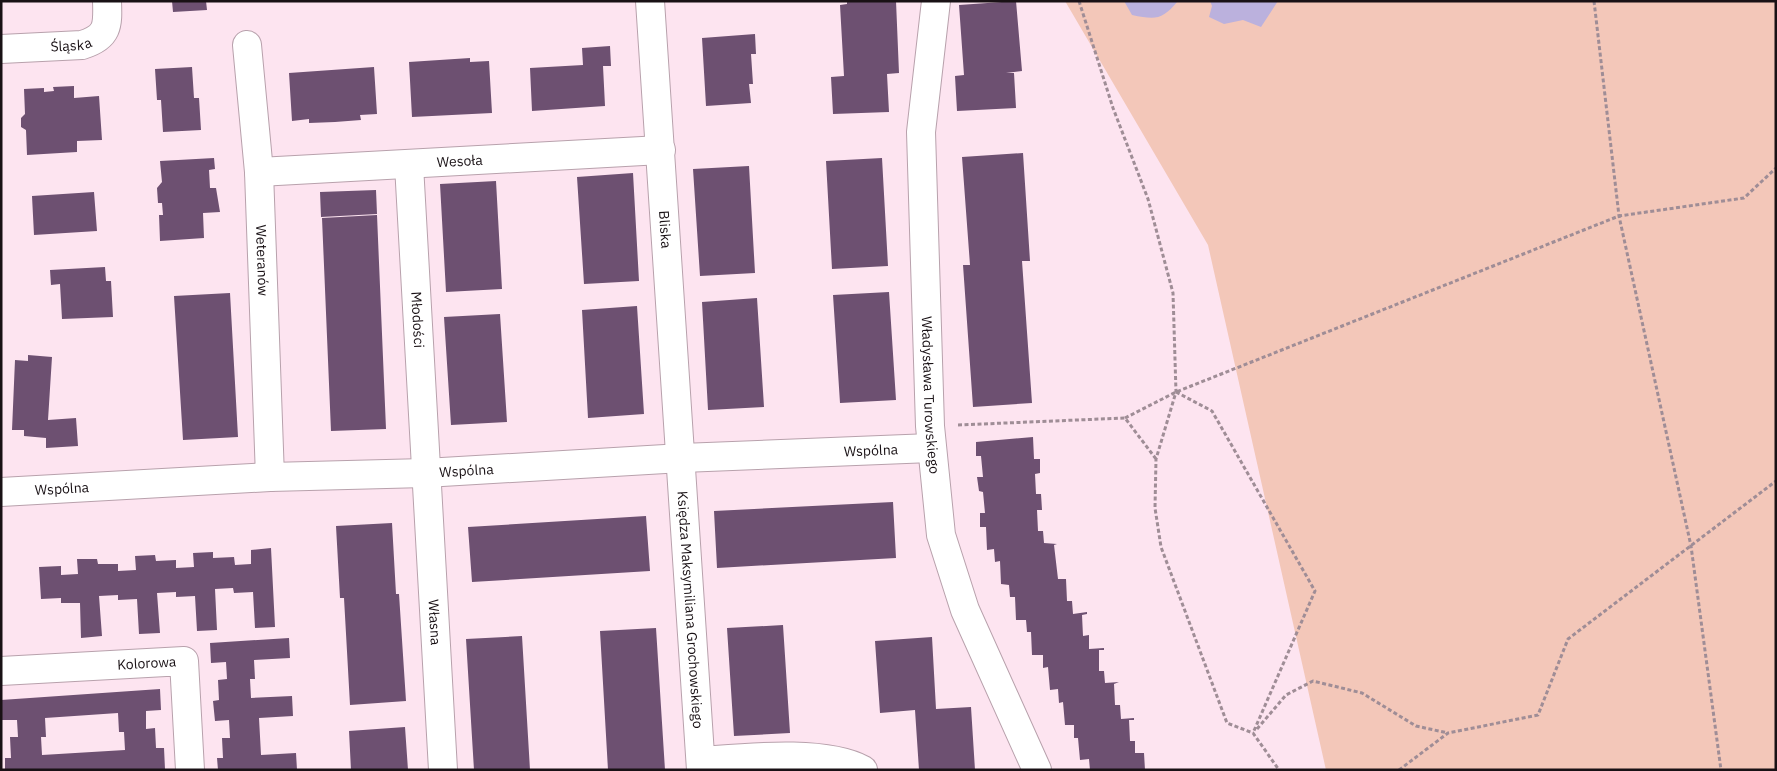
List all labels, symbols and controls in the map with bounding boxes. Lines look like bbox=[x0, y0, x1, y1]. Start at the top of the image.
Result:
street label: Śląska bbox=[50, 33, 95, 56]
street label: Wesoła bbox=[436, 151, 484, 171]
street label: Bliska bbox=[655, 210, 675, 250]
street label: Weteranów bbox=[252, 224, 272, 297]
street label: Młodości bbox=[407, 291, 428, 348]
street label: Władysława Turowskiego bbox=[918, 316, 944, 475]
street label: Wspólna bbox=[843, 440, 899, 460]
street label: Wspólna bbox=[439, 460, 495, 481]
street label: Wspólna bbox=[34, 478, 90, 499]
street label: Księdza Maksymiliana Grochowskiego bbox=[674, 490, 707, 729]
street label: Własna bbox=[424, 599, 445, 646]
street label: Kolorowa bbox=[117, 652, 177, 674]

